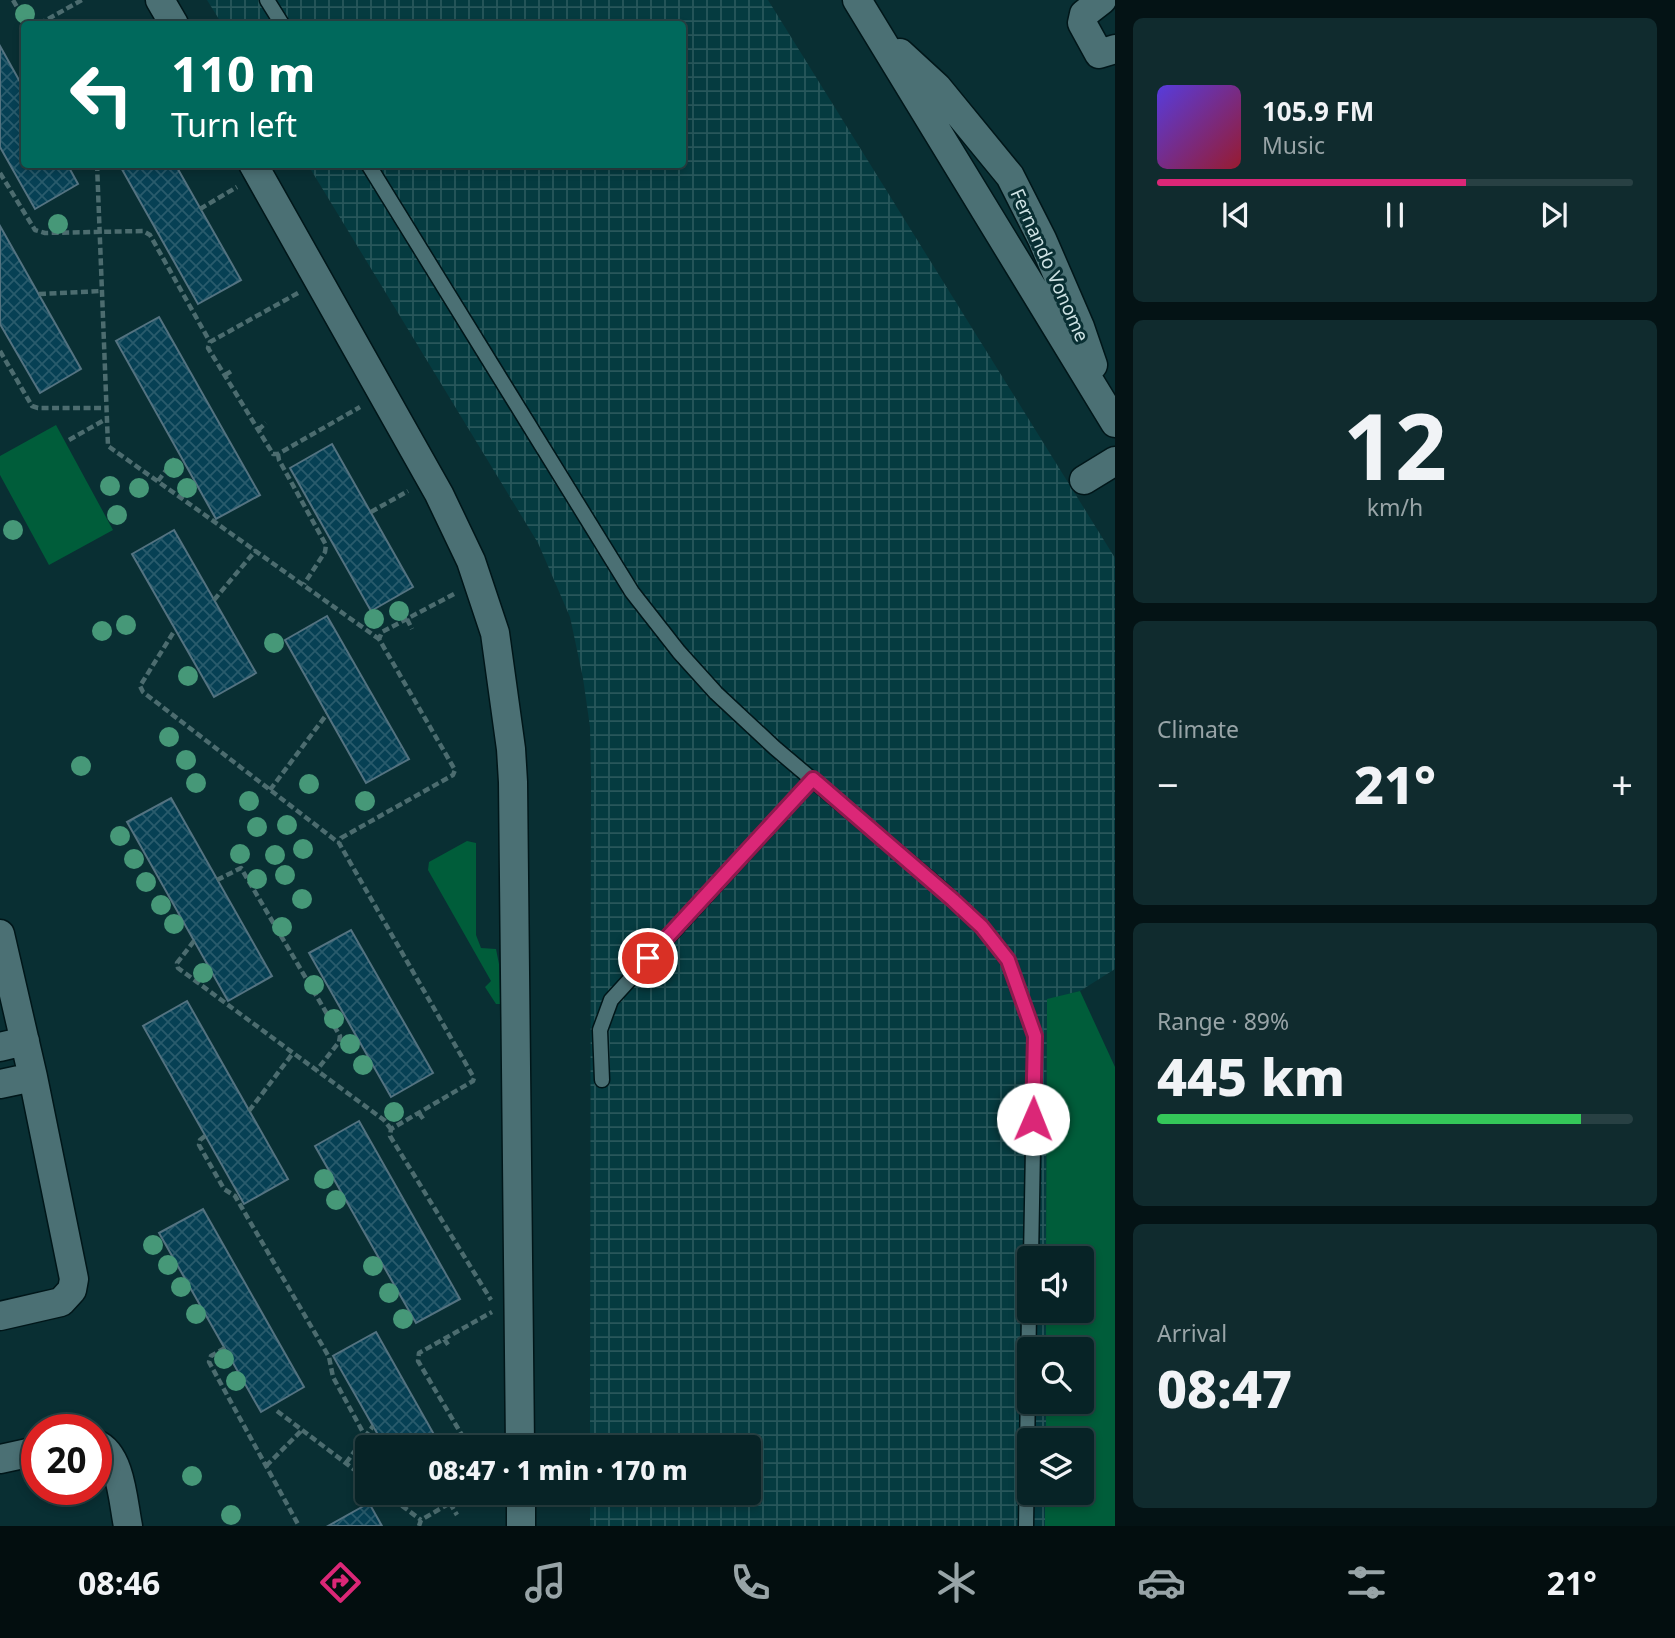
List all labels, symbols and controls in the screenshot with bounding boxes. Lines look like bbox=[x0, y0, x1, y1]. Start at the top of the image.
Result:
text: 110 m bbox=[171, 40, 316, 106]
icon: left bbox=[56, 49, 147, 140]
text: 105.9 FM bbox=[1262, 93, 1374, 129]
text: Turn left bbox=[171, 103, 297, 146]
text: Music bbox=[1262, 129, 1325, 161]
street label: Fernando Vonome bbox=[1005, 184, 1095, 346]
icon: previous bbox=[1217, 196, 1255, 234]
icon: pause bbox=[1376, 196, 1414, 234]
icon: next bbox=[1535, 196, 1573, 234]
text: 12 bbox=[1343, 383, 1447, 507]
text: km/h bbox=[1367, 491, 1423, 523]
text: Climate bbox=[1157, 713, 1239, 745]
text: 21° bbox=[1354, 748, 1436, 819]
text: − bbox=[1157, 758, 1179, 810]
text: + bbox=[1611, 758, 1633, 810]
pin bbox=[618, 928, 678, 988]
icon: arrive bbox=[629, 939, 667, 977]
text: Range · 89% bbox=[1157, 1005, 1289, 1037]
text: 445 km bbox=[1157, 1040, 1345, 1111]
position arrow bbox=[996, 1082, 1070, 1156]
map controls bbox=[1017, 1246, 1094, 1505]
button: sound bbox=[1017, 1246, 1094, 1323]
text: Arrival bbox=[1157, 1317, 1227, 1349]
button: search bbox=[1017, 1337, 1094, 1414]
text: 08:47 bbox=[1157, 1352, 1292, 1423]
speed limit sign: 20 bbox=[21, 1414, 112, 1505]
button: layers bbox=[1017, 1428, 1094, 1505]
text: 08:47 · 1 min · 170 m bbox=[428, 1452, 688, 1488]
icon: directions bbox=[316, 1558, 365, 1607]
icon: music bbox=[521, 1558, 570, 1607]
icon: phone bbox=[726, 1558, 775, 1607]
icon: climate bbox=[932, 1558, 981, 1607]
icon: car bbox=[1137, 1558, 1186, 1607]
icon: filters bbox=[1342, 1558, 1391, 1607]
text: 08:46 bbox=[78, 1561, 160, 1604]
text: 21° bbox=[1547, 1561, 1597, 1604]

